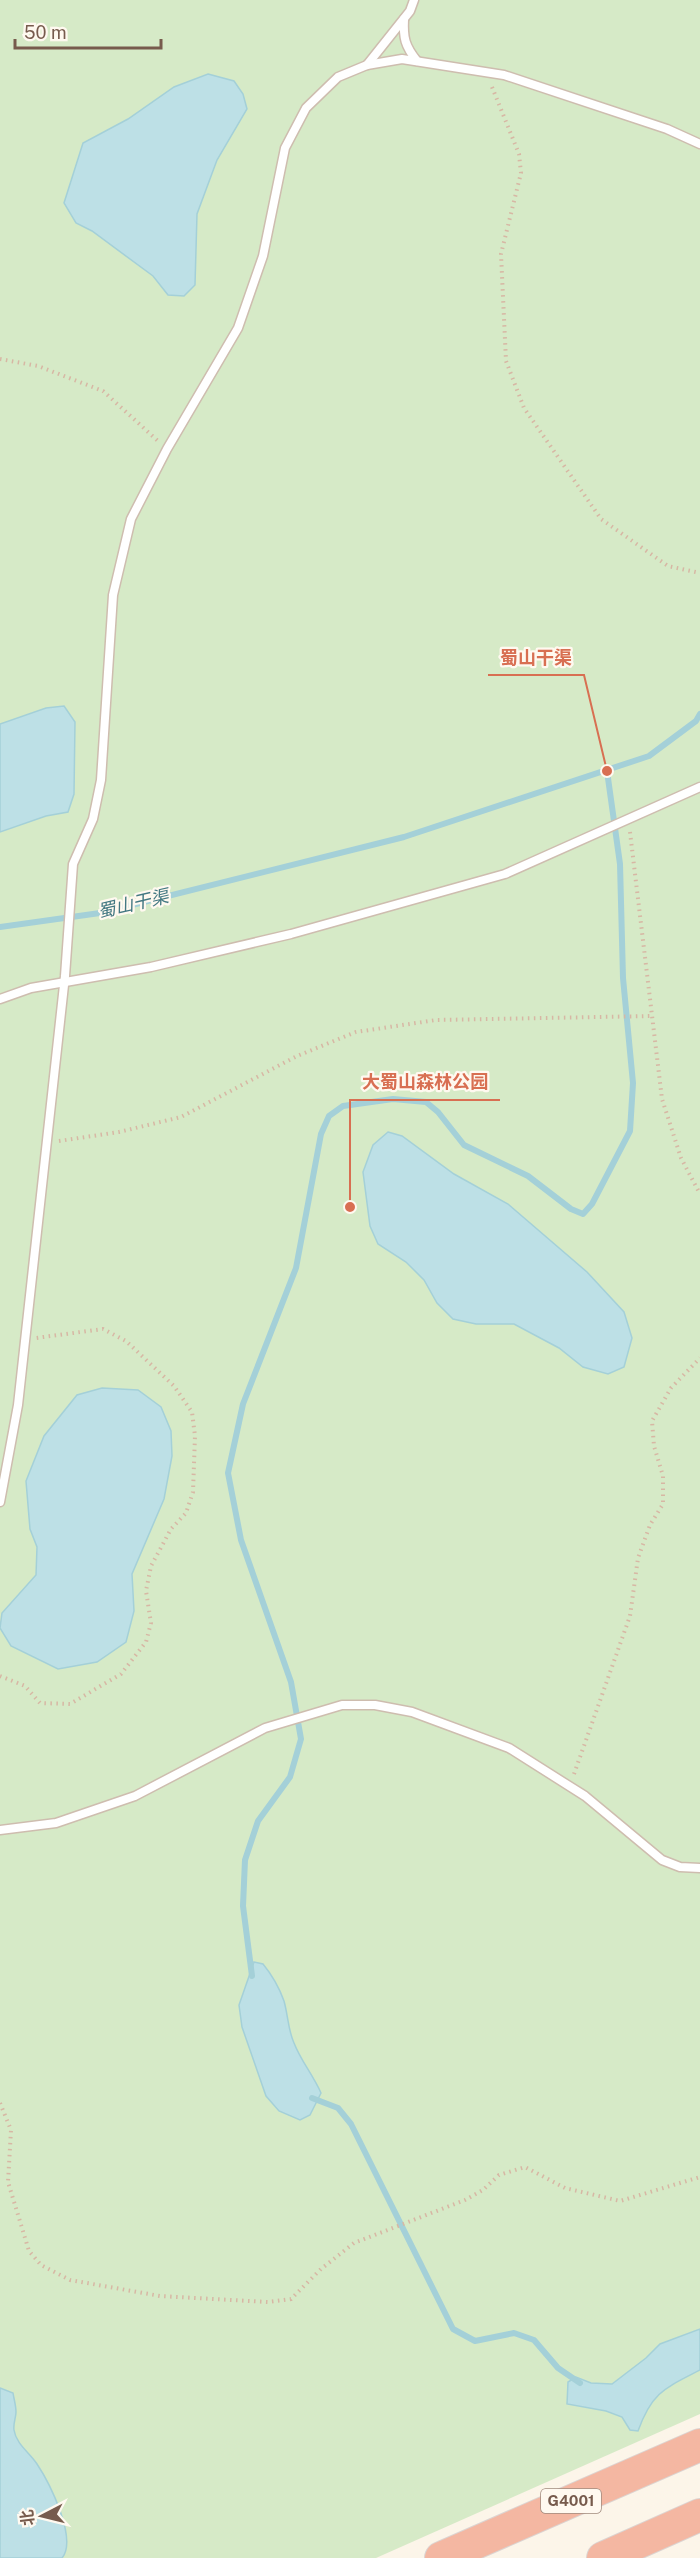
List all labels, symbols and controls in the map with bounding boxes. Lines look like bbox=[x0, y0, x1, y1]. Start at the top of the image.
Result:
scale bar bbox=[15, 12, 160, 50]
text: 50 m bbox=[24, 22, 67, 43]
callout: 蜀山干渠 bbox=[488, 639, 584, 675]
text: 蜀山干渠 bbox=[500, 647, 572, 668]
water label: 蜀山干渠 bbox=[95, 885, 173, 922]
callout: 大蜀山森林公园 bbox=[350, 1064, 500, 1100]
text: 大蜀山森林公园 bbox=[362, 1071, 488, 1092]
north arrow bbox=[12, 2486, 72, 2546]
road number: G4001 bbox=[541, 2489, 601, 2513]
text: 北 bbox=[17, 2509, 38, 2527]

